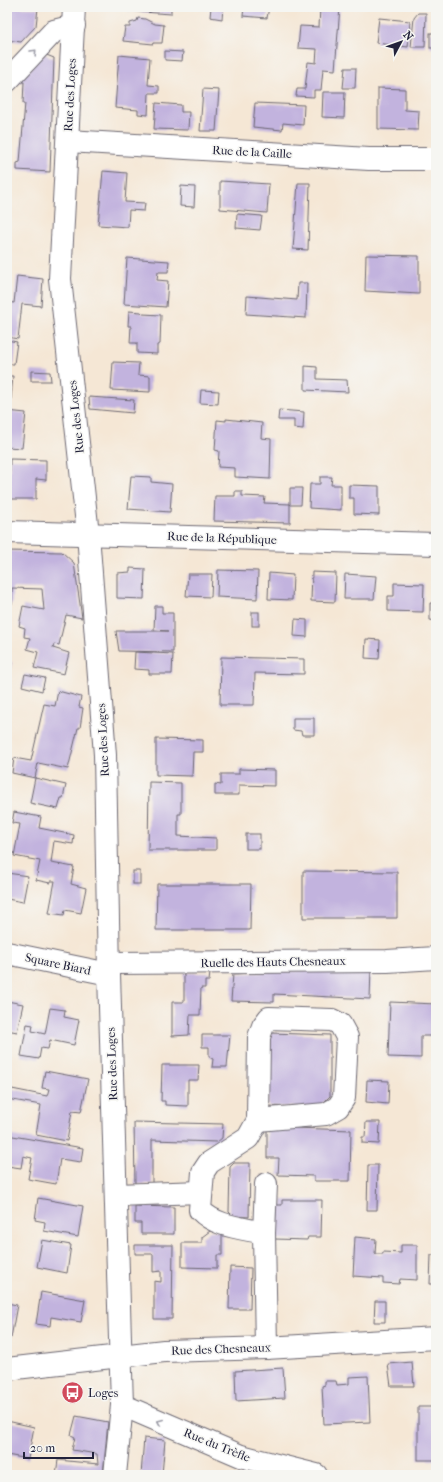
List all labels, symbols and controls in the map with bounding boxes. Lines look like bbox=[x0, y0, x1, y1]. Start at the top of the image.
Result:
north arrow bbox=[381, 22, 421, 62]
text: N bbox=[401, 28, 416, 44]
one-way arrow bbox=[29, 49, 37, 57]
street label: Rue des Loges bbox=[61, 57, 79, 132]
street label: Rue de la Caille bbox=[212, 143, 292, 161]
street label: Rue des Loges bbox=[65, 379, 87, 454]
street label: Rue de la République bbox=[167, 529, 277, 547]
street label: Rue des Loges bbox=[94, 702, 112, 777]
street label: Square Biard bbox=[24, 950, 93, 978]
street label: Ruelle des Hauts Chesneaux bbox=[200, 954, 346, 970]
street label: Rue des Loges bbox=[104, 1027, 120, 1101]
street label: Rue des Chesneaux bbox=[171, 1340, 272, 1358]
bus stop icon: Loges bbox=[59, 1380, 85, 1406]
place label: Loges bbox=[88, 1386, 119, 1400]
one-way arrow bbox=[157, 1418, 164, 1426]
street label: Rue du Trèfle bbox=[182, 1425, 252, 1465]
scale bar bbox=[24, 1434, 93, 1460]
text: 20 m bbox=[30, 1441, 55, 1455]

